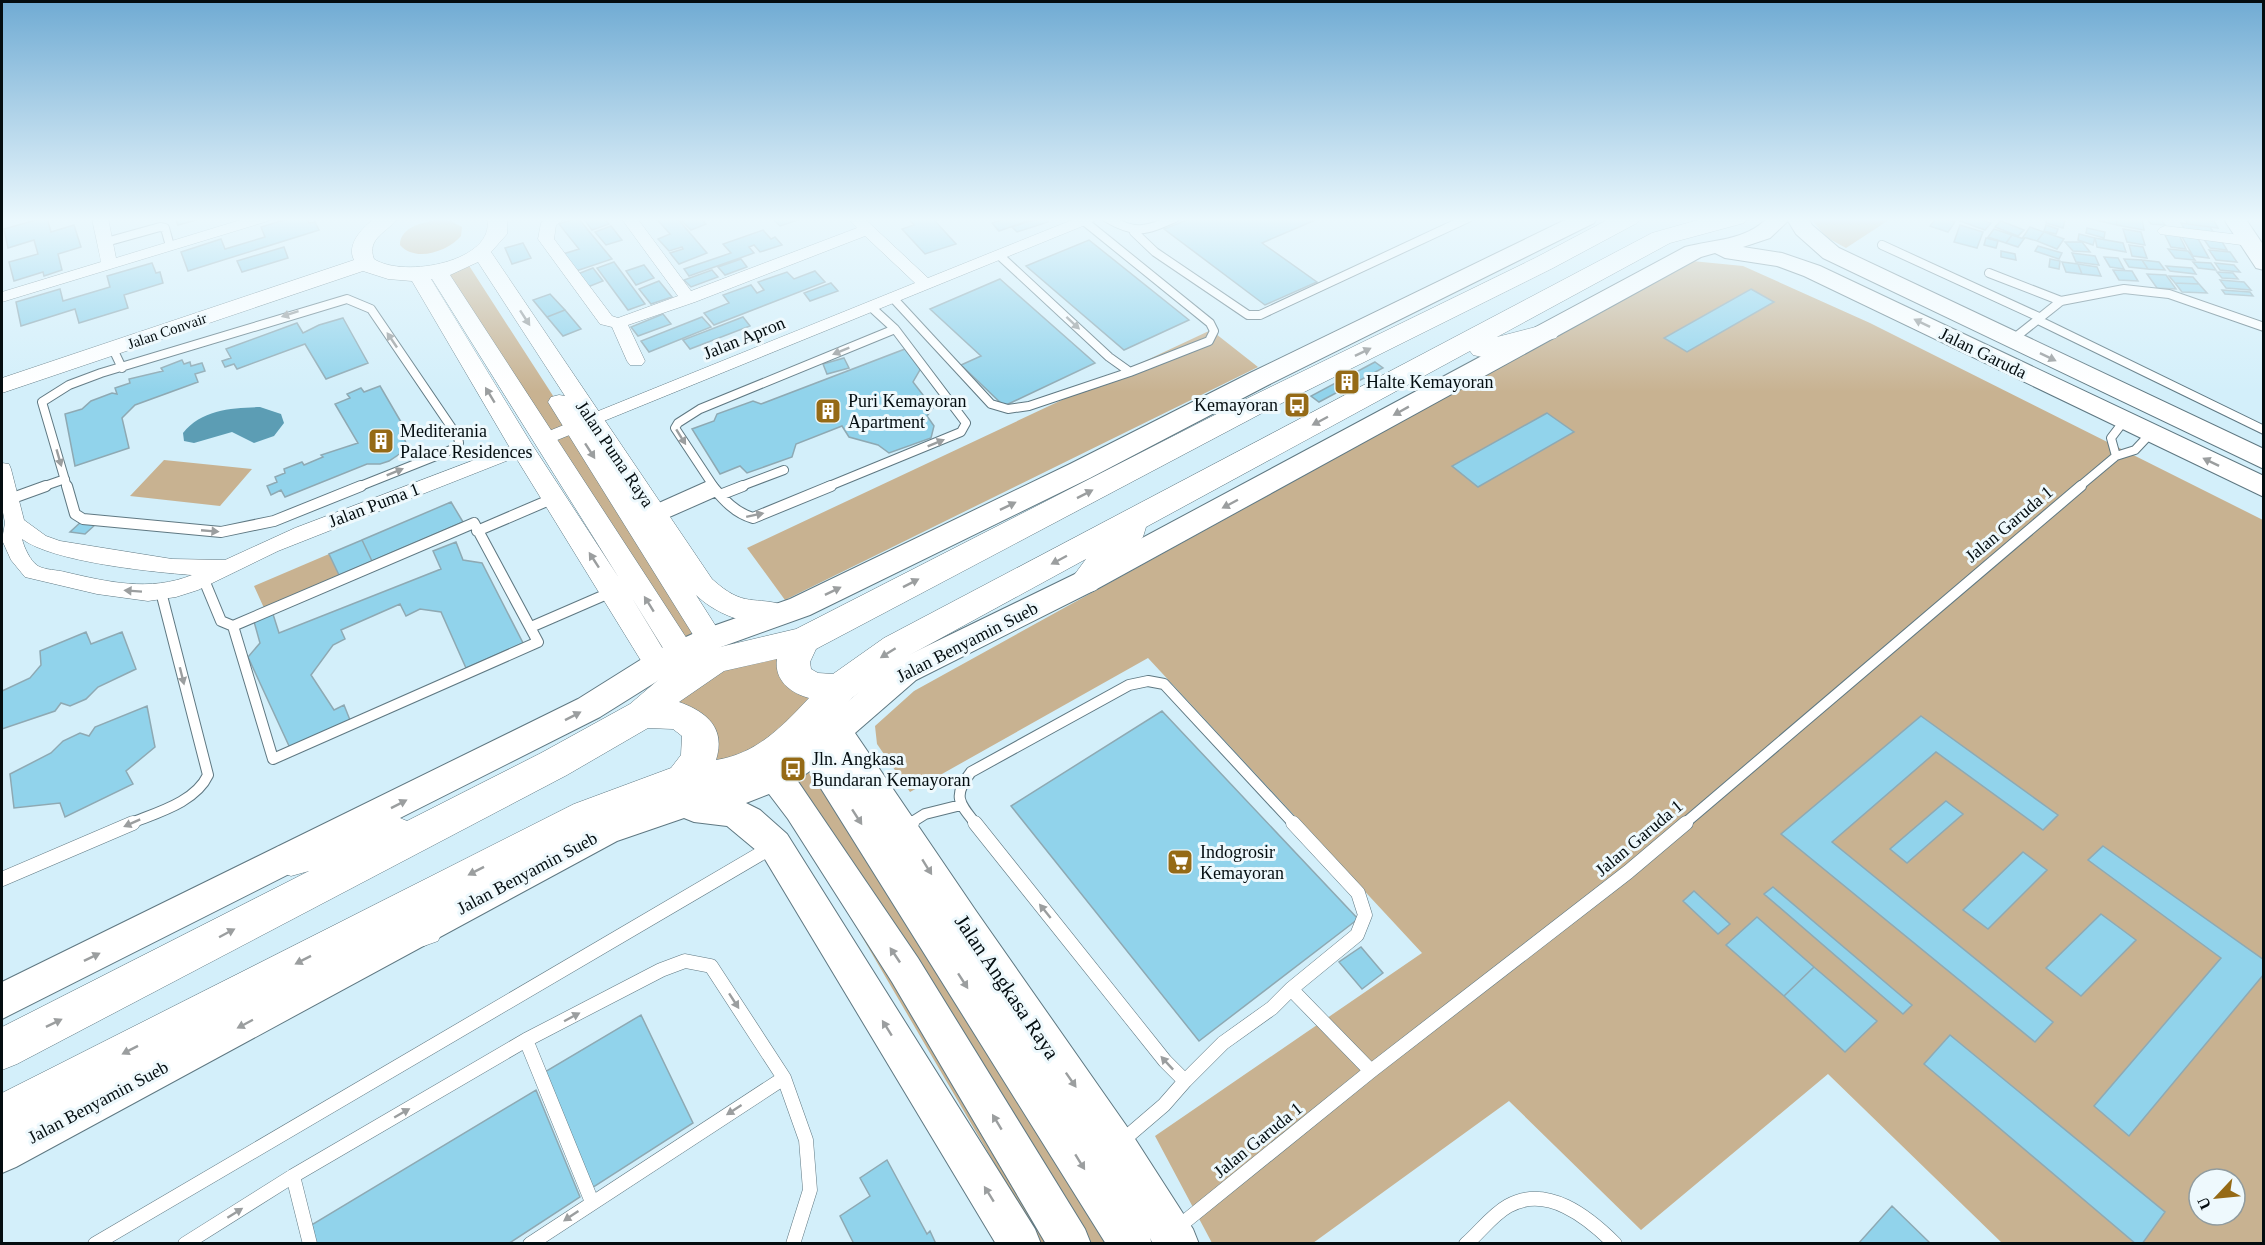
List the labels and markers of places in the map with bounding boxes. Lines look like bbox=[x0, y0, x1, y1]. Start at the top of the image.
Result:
building icon: Halte Kemayoran bbox=[1332, 367, 1362, 397]
place label: Halte Kemayoran bbox=[1366, 372, 1493, 392]
bus stop icon: Kemayoran bbox=[1282, 390, 1312, 420]
place label: Puri Kemayoran Apartment bbox=[848, 391, 966, 432]
place label: Kemayoran bbox=[1194, 395, 1278, 415]
building icon: Puri Kemayoran Apartment bbox=[813, 396, 843, 426]
place label: Mediterania Palace Residences bbox=[400, 421, 532, 462]
building icon: Mediterania Palace Residences bbox=[366, 426, 396, 456]
place label: Jln. Angkasa Bundaran Kemayoran bbox=[812, 749, 970, 790]
bus stop icon: Jln. Angkasa Bundaran Kemayoran bbox=[778, 754, 808, 784]
place label: Indogrosir Kemayoran bbox=[1200, 842, 1284, 883]
supermarket icon: Indogrosir Kemayoran bbox=[1165, 847, 1195, 877]

